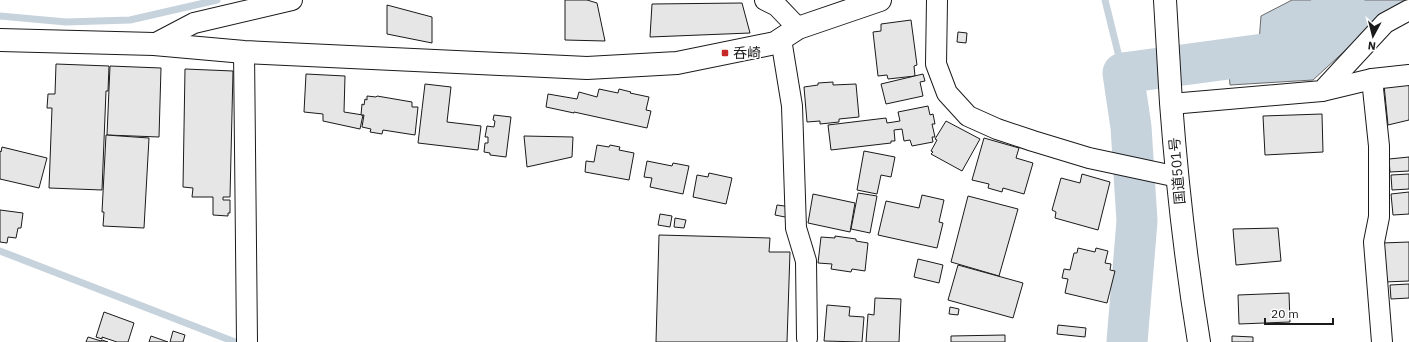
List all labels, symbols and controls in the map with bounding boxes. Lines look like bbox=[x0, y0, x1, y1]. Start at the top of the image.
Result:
north arrow bbox=[1353, 16, 1393, 56]
text: N bbox=[1367, 38, 1377, 53]
place label: 呑崎 bbox=[733, 44, 761, 62]
marker: 呑崎 bbox=[720, 48, 730, 58]
street label: 国道501号 bbox=[1165, 137, 1189, 205]
scale bar bbox=[1265, 300, 1333, 326]
text: 20 m bbox=[1271, 306, 1299, 321]

